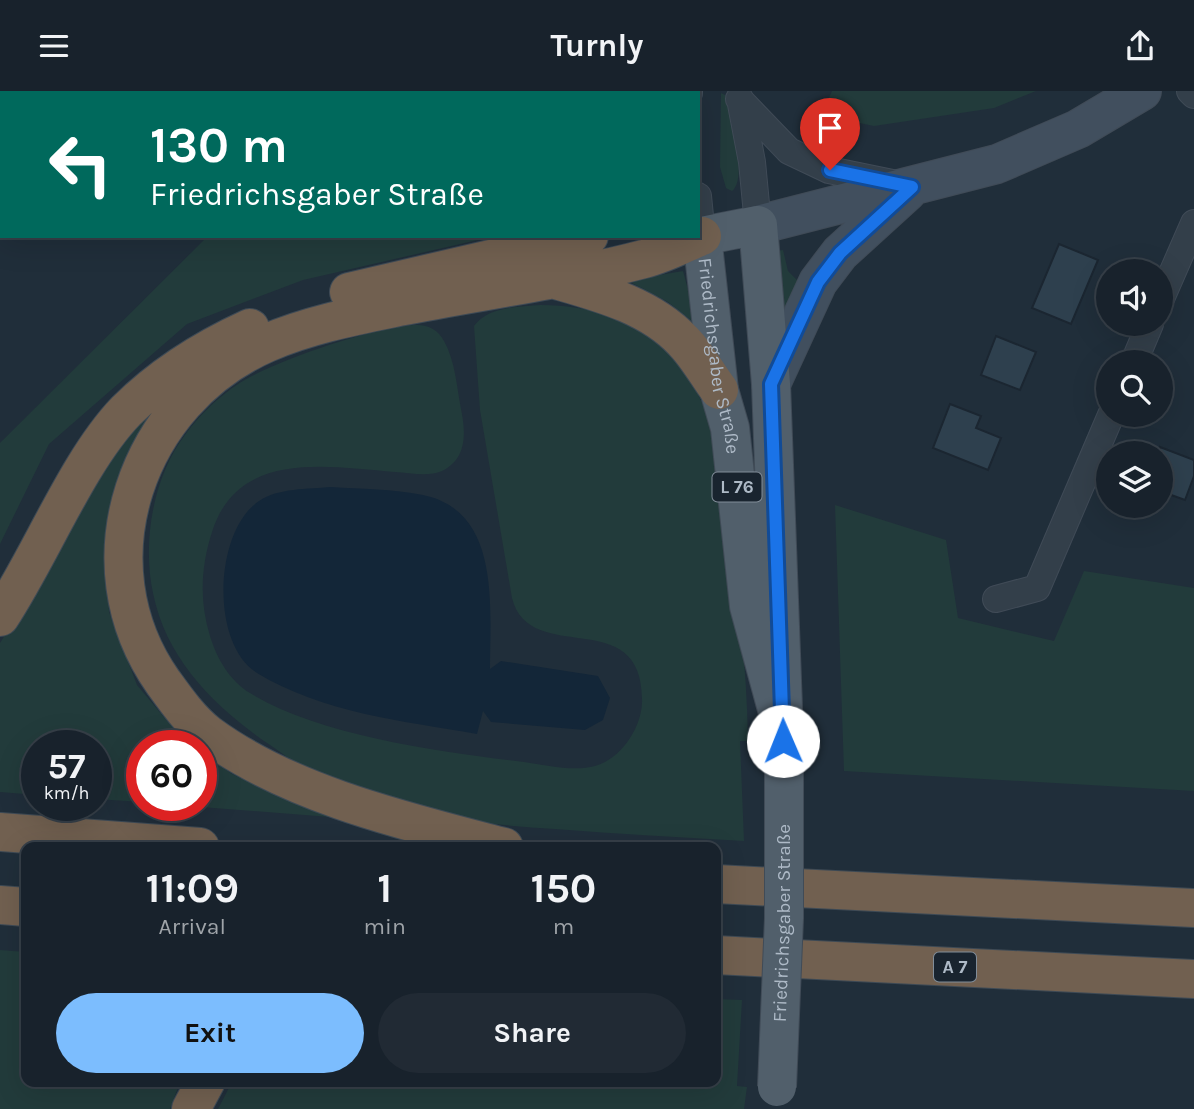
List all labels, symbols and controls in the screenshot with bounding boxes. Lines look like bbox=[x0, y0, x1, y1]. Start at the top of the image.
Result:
icon: menu bbox=[35, 27, 73, 65]
text: Turnly bbox=[551, 27, 643, 64]
icon: share bbox=[1121, 27, 1159, 65]
pin bbox=[800, 98, 860, 170]
icon: arrive bbox=[811, 109, 849, 147]
text: 130 m bbox=[150, 117, 288, 174]
icon: left bbox=[35, 119, 126, 210]
text: Friedrichsgaber Straße bbox=[150, 176, 484, 213]
street label: Friedrichsgaber Straße bbox=[693, 257, 744, 455]
map controls bbox=[1096, 259, 1173, 518]
button: sound bbox=[1096, 259, 1173, 336]
button: search bbox=[1096, 350, 1173, 427]
button: layers bbox=[1096, 441, 1173, 518]
road number: L 76 bbox=[712, 473, 762, 501]
position arrow bbox=[746, 704, 820, 778]
speed limit sign: 60 bbox=[126, 730, 217, 821]
text: 57 bbox=[48, 746, 85, 787]
text: km/h bbox=[44, 782, 89, 804]
street label: Friedrichsgaber Straße bbox=[769, 824, 795, 1023]
text: 11:09 bbox=[146, 863, 239, 913]
text: 1 bbox=[377, 863, 392, 913]
text: 150 bbox=[530, 863, 596, 913]
text: Arrival bbox=[159, 913, 226, 940]
text: min bbox=[364, 913, 406, 940]
text: m bbox=[553, 913, 574, 940]
road number: A 7 bbox=[934, 953, 976, 981]
button: Exit bbox=[56, 993, 364, 1073]
button: Share bbox=[378, 993, 686, 1073]

